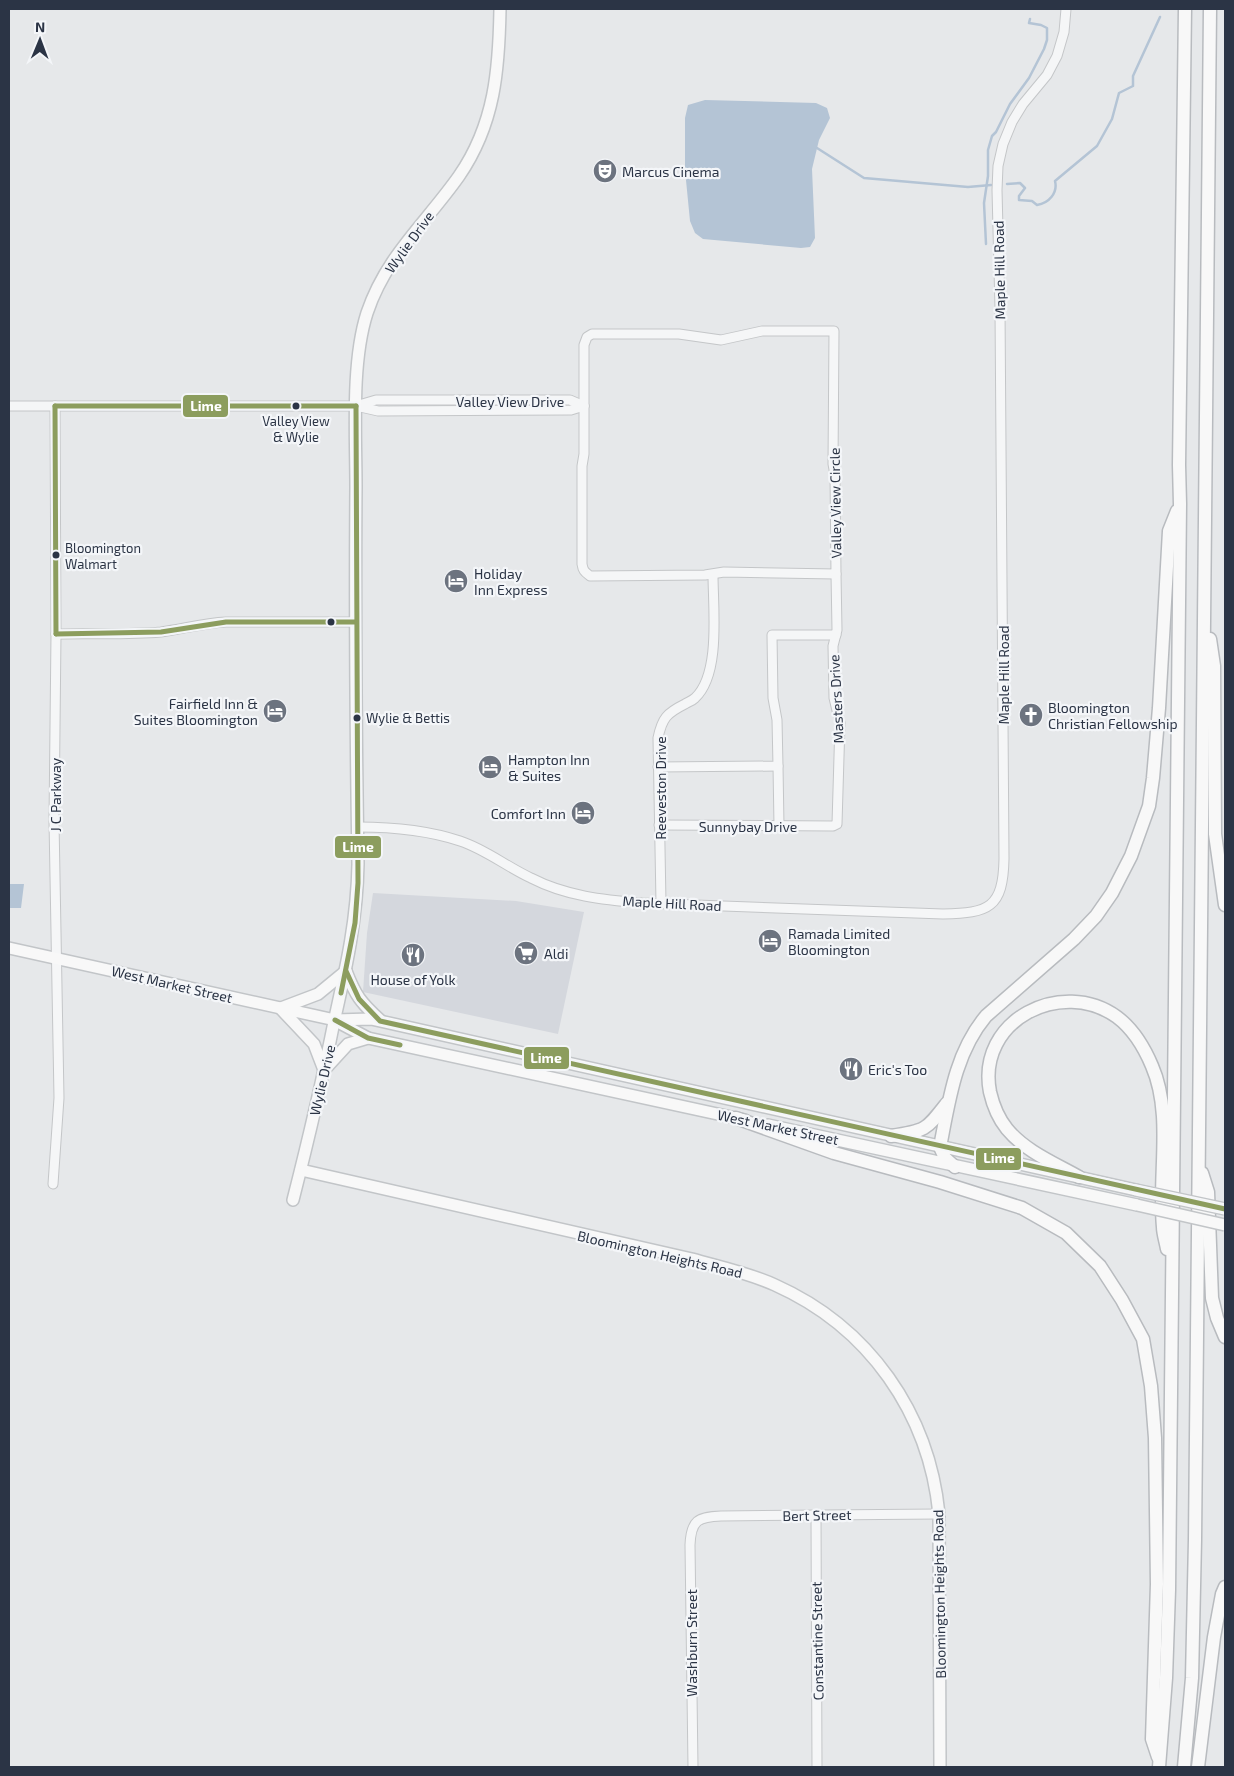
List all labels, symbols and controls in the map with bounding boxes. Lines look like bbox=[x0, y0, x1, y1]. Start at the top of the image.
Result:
north arrow bbox=[15, 15, 65, 65]
text: N bbox=[35, 18, 45, 35]
theatre icon: Marcus Cinema bbox=[592, 158, 618, 184]
place label: Marcus Cinema bbox=[622, 163, 720, 180]
street label: Wylie Drive bbox=[381, 208, 437, 276]
street label: Maple Hill Road bbox=[990, 220, 1008, 320]
street label: Valley View Drive bbox=[456, 393, 564, 410]
line badge: Lime bbox=[182, 394, 229, 418]
text: Lime bbox=[190, 397, 222, 414]
marker: Valley View & Wylie bbox=[291, 401, 301, 411]
place label: Valley View & Wylie bbox=[262, 413, 330, 445]
street label: Valley View Circle bbox=[826, 447, 844, 559]
place label: Bloomington Walmart bbox=[65, 540, 141, 572]
marker: Bloomington Walmart bbox=[51, 550, 61, 560]
place label: Holiday Inn Express bbox=[474, 565, 548, 598]
hotel icon: Holiday Inn Express bbox=[443, 568, 469, 594]
unlabelled marker bbox=[326, 617, 336, 627]
street label: Maple Hill Road bbox=[995, 625, 1012, 725]
street label: Masters Drive bbox=[825, 654, 847, 744]
place label: Fairfield Inn & Suites Bloomington bbox=[134, 695, 258, 728]
hotel icon: Fairfield Inn & Suites Bloomington bbox=[262, 698, 288, 724]
place label: Bloomington Christian Fellowship bbox=[1048, 699, 1178, 732]
church icon: Bloomington Christian Fellowship bbox=[1018, 702, 1044, 728]
place label: Wylie & Bettis bbox=[366, 710, 450, 726]
marker: Wylie & Bettis bbox=[352, 713, 362, 723]
street label: Reeveston Drive bbox=[652, 736, 669, 840]
place label: Hampton Inn & Suites bbox=[508, 751, 590, 784]
hotel icon: Hampton Inn & Suites bbox=[477, 754, 503, 780]
street label: J C Parkway bbox=[47, 757, 64, 832]
hotel icon: Comfort Inn bbox=[570, 800, 596, 826]
place label: Comfort Inn bbox=[491, 805, 566, 822]
street label: Sunnybay Drive bbox=[699, 818, 797, 835]
line badge: Lime bbox=[334, 835, 382, 859]
text: Lime bbox=[342, 838, 374, 855]
street label: Maple Hill Road bbox=[622, 892, 722, 914]
place label: Ramada Limited Bloomington bbox=[788, 925, 890, 958]
hotel icon: Ramada Limited Bloomington bbox=[757, 928, 783, 954]
supermarket icon: Aldi bbox=[513, 940, 539, 966]
restaurant icon: House of Yolk bbox=[400, 942, 426, 968]
place label: Aldi bbox=[544, 945, 568, 962]
street label: West Market Street bbox=[110, 962, 234, 1006]
place label: House of Yolk bbox=[370, 971, 456, 988]
street label: Wylie Drive bbox=[306, 1043, 338, 1117]
line badge: Lime bbox=[523, 1046, 570, 1070]
text: Lime bbox=[530, 1049, 562, 1066]
restaurant icon: Eric's Too bbox=[838, 1056, 864, 1082]
place label: Eric's Too bbox=[868, 1061, 927, 1078]
street label: West Market Street bbox=[716, 1106, 840, 1148]
line badge: Lime bbox=[975, 1147, 1022, 1171]
text: Lime bbox=[983, 1149, 1015, 1166]
street label: Bloomington Heights Road bbox=[576, 1227, 744, 1281]
street label: Bert Street bbox=[782, 1506, 852, 1524]
street label: Bloomington Heights Road bbox=[929, 1509, 949, 1679]
street label: Constantine Street bbox=[807, 1581, 827, 1701]
street label: Washburn Street bbox=[683, 1589, 700, 1697]

